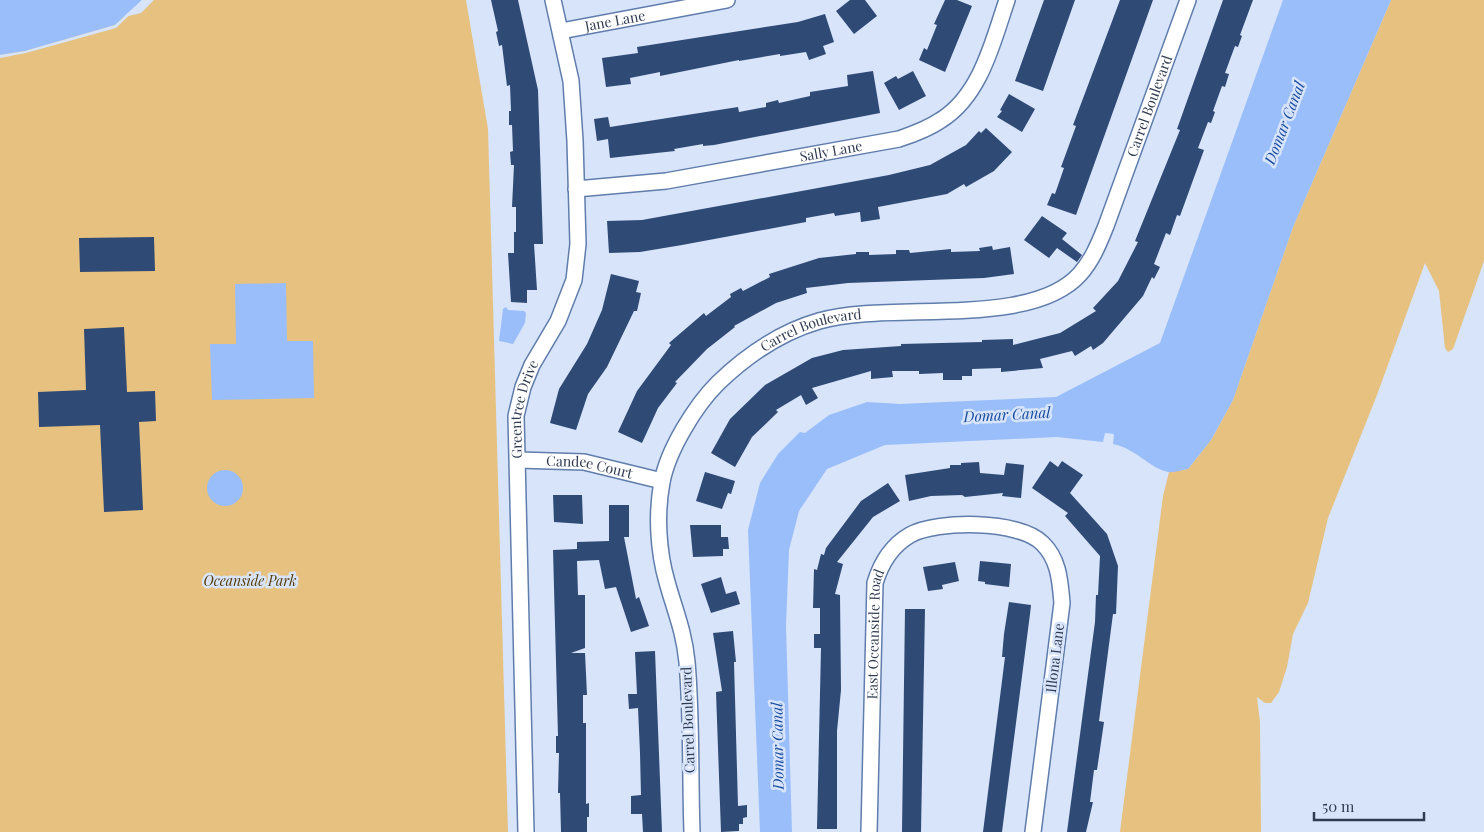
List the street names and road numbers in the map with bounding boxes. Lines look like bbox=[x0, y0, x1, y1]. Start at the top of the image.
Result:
street label: Jane Lane bbox=[582, 5, 647, 36]
street label: Carrel Boulevard bbox=[1122, 52, 1176, 159]
street label: Sally Lane bbox=[798, 136, 864, 166]
street label: Carrel Boulevard bbox=[756, 304, 862, 356]
street label: Greentree Drive bbox=[506, 356, 542, 459]
street label: Candee Court bbox=[546, 451, 636, 483]
street label: East Oceanside Road bbox=[862, 566, 888, 700]
street label: Illona Lane bbox=[1041, 622, 1068, 694]
street label: Carrel Boulevard bbox=[676, 666, 699, 774]

